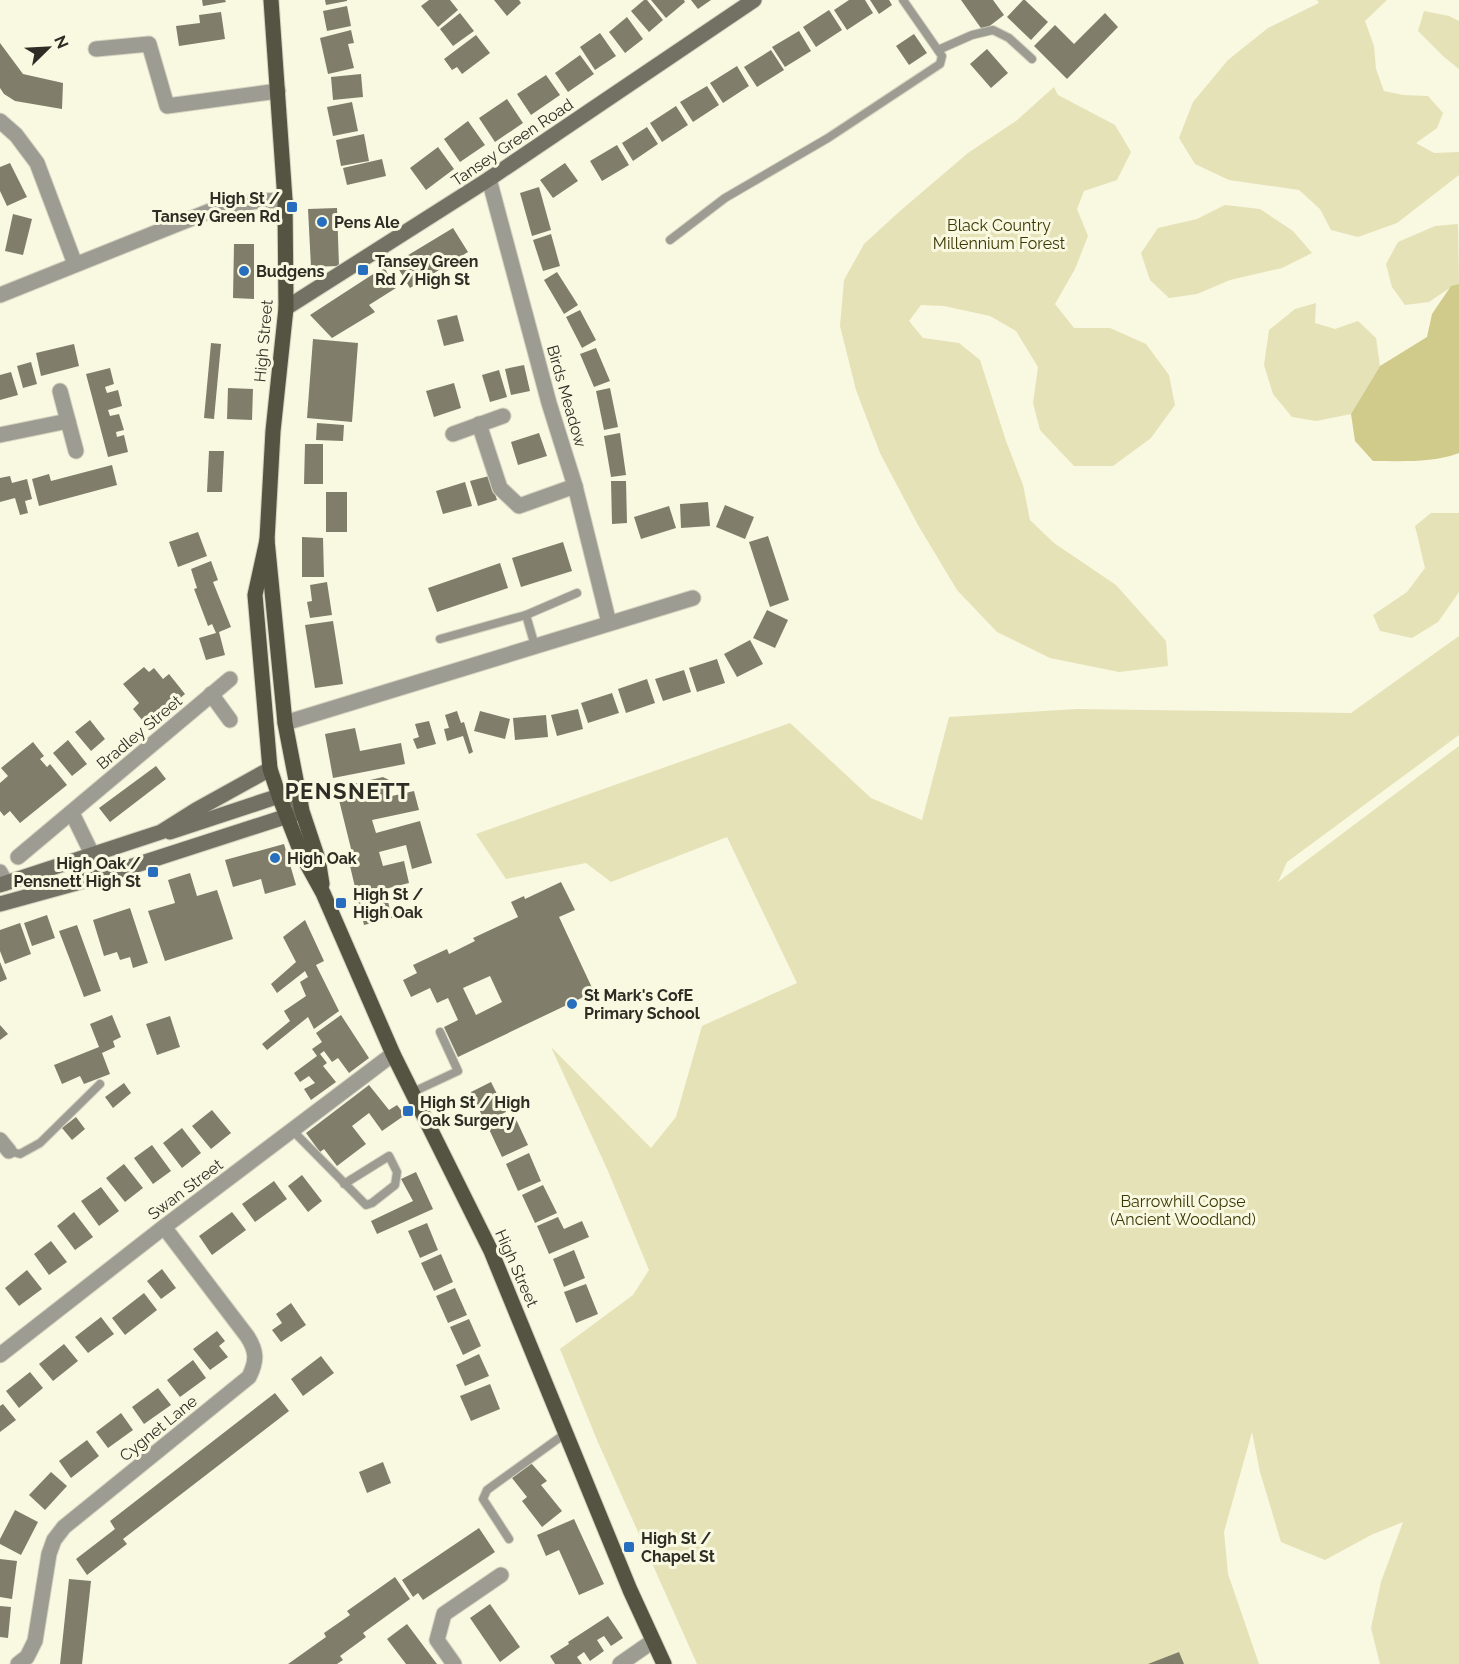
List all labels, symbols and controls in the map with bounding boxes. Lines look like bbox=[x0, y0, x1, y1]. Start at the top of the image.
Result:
north arrow bbox=[18, 18, 78, 78]
text: N bbox=[50, 33, 72, 52]
street label: Tansey Green Road bbox=[448, 95, 577, 190]
place label: High St / Tansey Green Rd bbox=[152, 189, 280, 226]
marker: High St / Tansey Green Rd bbox=[285, 200, 299, 214]
place label: Pens Ale bbox=[334, 213, 400, 232]
marker: Pens Ale bbox=[315, 215, 329, 229]
park label: Black Country Millennium Forest bbox=[933, 216, 1066, 253]
place label: Tansey Green Rd / High St bbox=[375, 252, 478, 289]
place label: Budgens bbox=[256, 262, 324, 281]
marker: Tansey Green Rd / High St bbox=[356, 263, 370, 277]
marker: Budgens bbox=[237, 264, 251, 278]
street label: High Street bbox=[250, 298, 277, 383]
street label: Birds Meadow bbox=[543, 343, 590, 449]
street label: Bradley Street bbox=[93, 691, 186, 773]
district label: PENSNETT bbox=[285, 778, 411, 804]
place label: High Oak bbox=[287, 849, 357, 868]
marker: High Oak bbox=[268, 851, 282, 865]
place label: High Oak / Pensnett High St bbox=[13, 854, 141, 891]
marker: High Oak / Pensnett High St bbox=[146, 865, 160, 879]
place label: High St / High Oak bbox=[353, 885, 423, 922]
marker: High St / High Oak bbox=[334, 896, 348, 910]
place label: St Mark's CofE Primary School bbox=[584, 986, 701, 1023]
marker: St Mark's CofE Primary School bbox=[565, 997, 579, 1011]
place label: High St / High Oak Surgery bbox=[420, 1093, 530, 1130]
marker: High St / High Oak Surgery bbox=[401, 1104, 415, 1118]
street label: Swan Street bbox=[144, 1155, 227, 1224]
park label: Barrowhill Copse (Ancient Woodland) bbox=[1110, 1192, 1256, 1229]
street label: High Street bbox=[491, 1226, 542, 1311]
street label: Cygnet Lane bbox=[116, 1391, 201, 1465]
place label: High St / Chapel St bbox=[641, 1529, 715, 1566]
marker: High St / Chapel St bbox=[622, 1540, 636, 1554]

